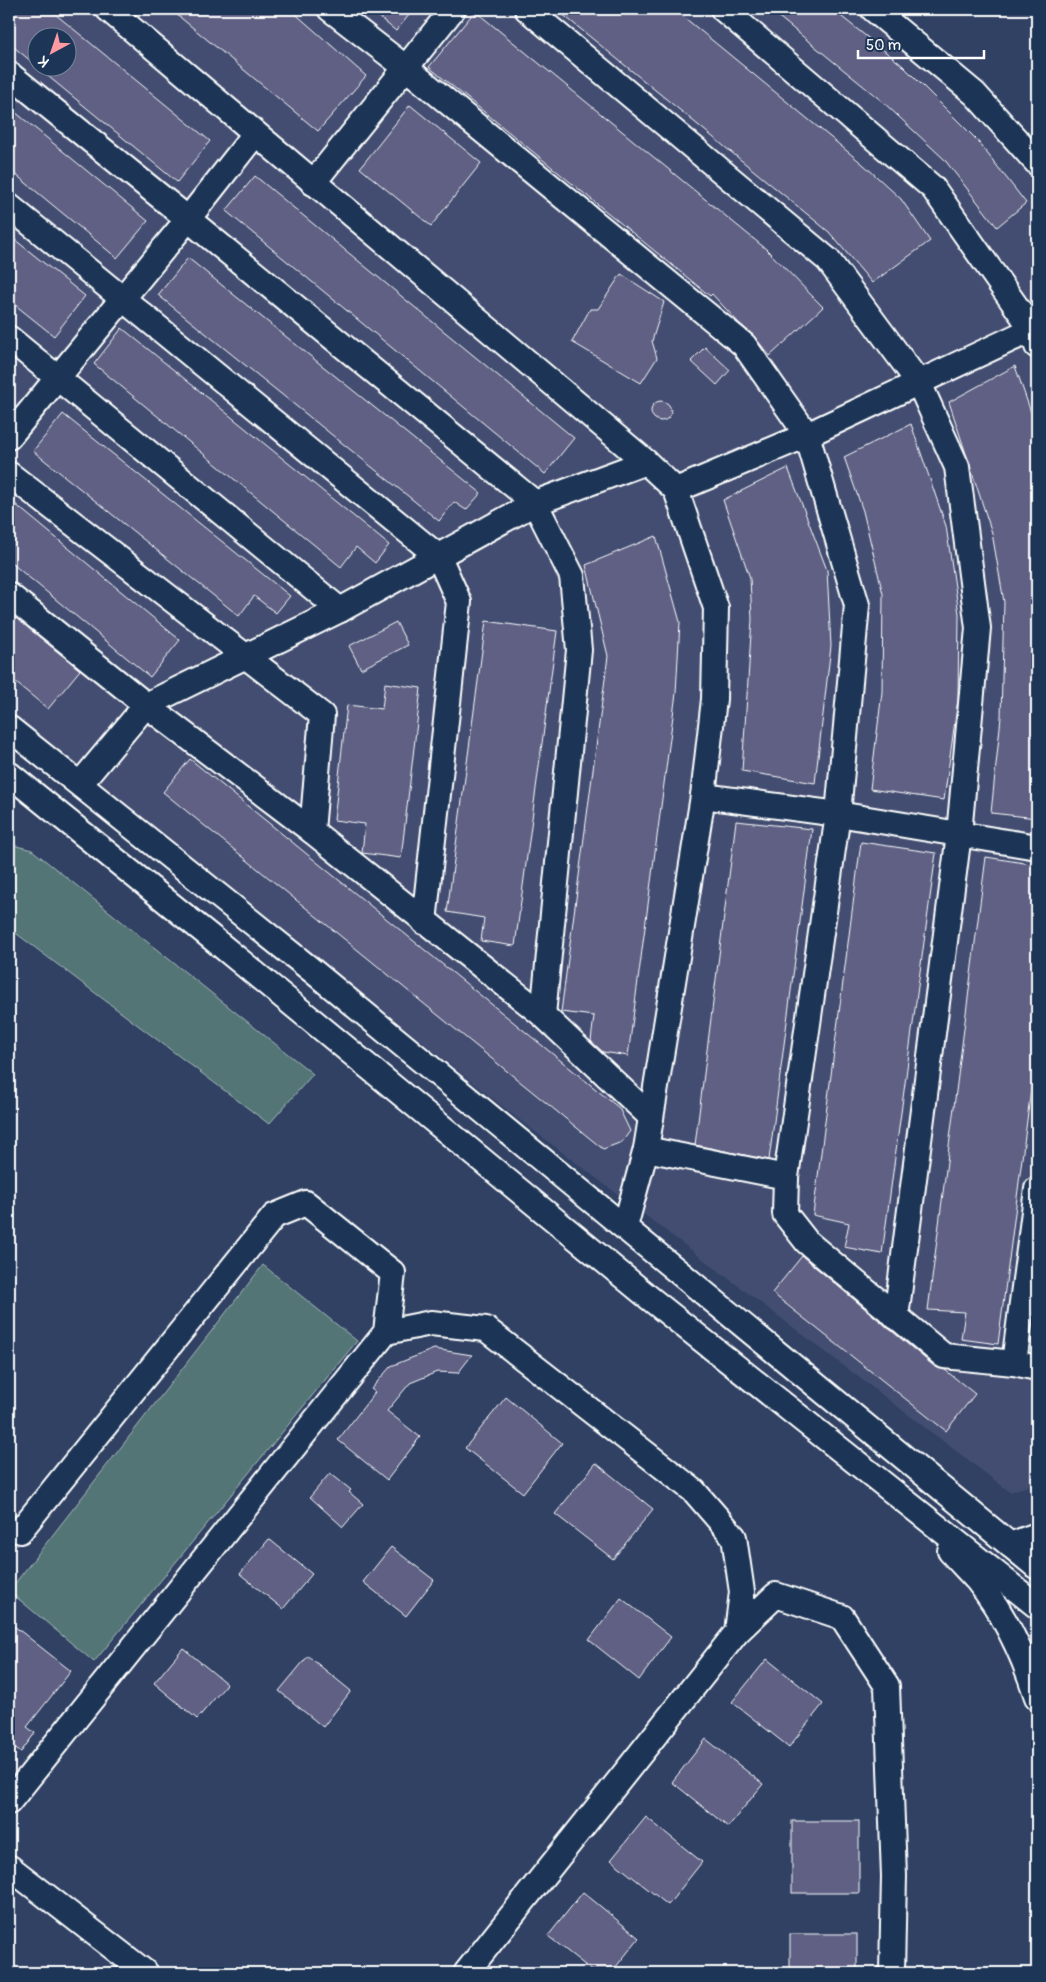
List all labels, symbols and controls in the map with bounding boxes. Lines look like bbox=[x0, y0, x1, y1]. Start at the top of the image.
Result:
north arrow bbox=[28, 28, 78, 78]
scale bar bbox=[858, 28, 985, 60]
text: 50 m bbox=[866, 36, 901, 55]
text: K bbox=[35, 52, 53, 71]

